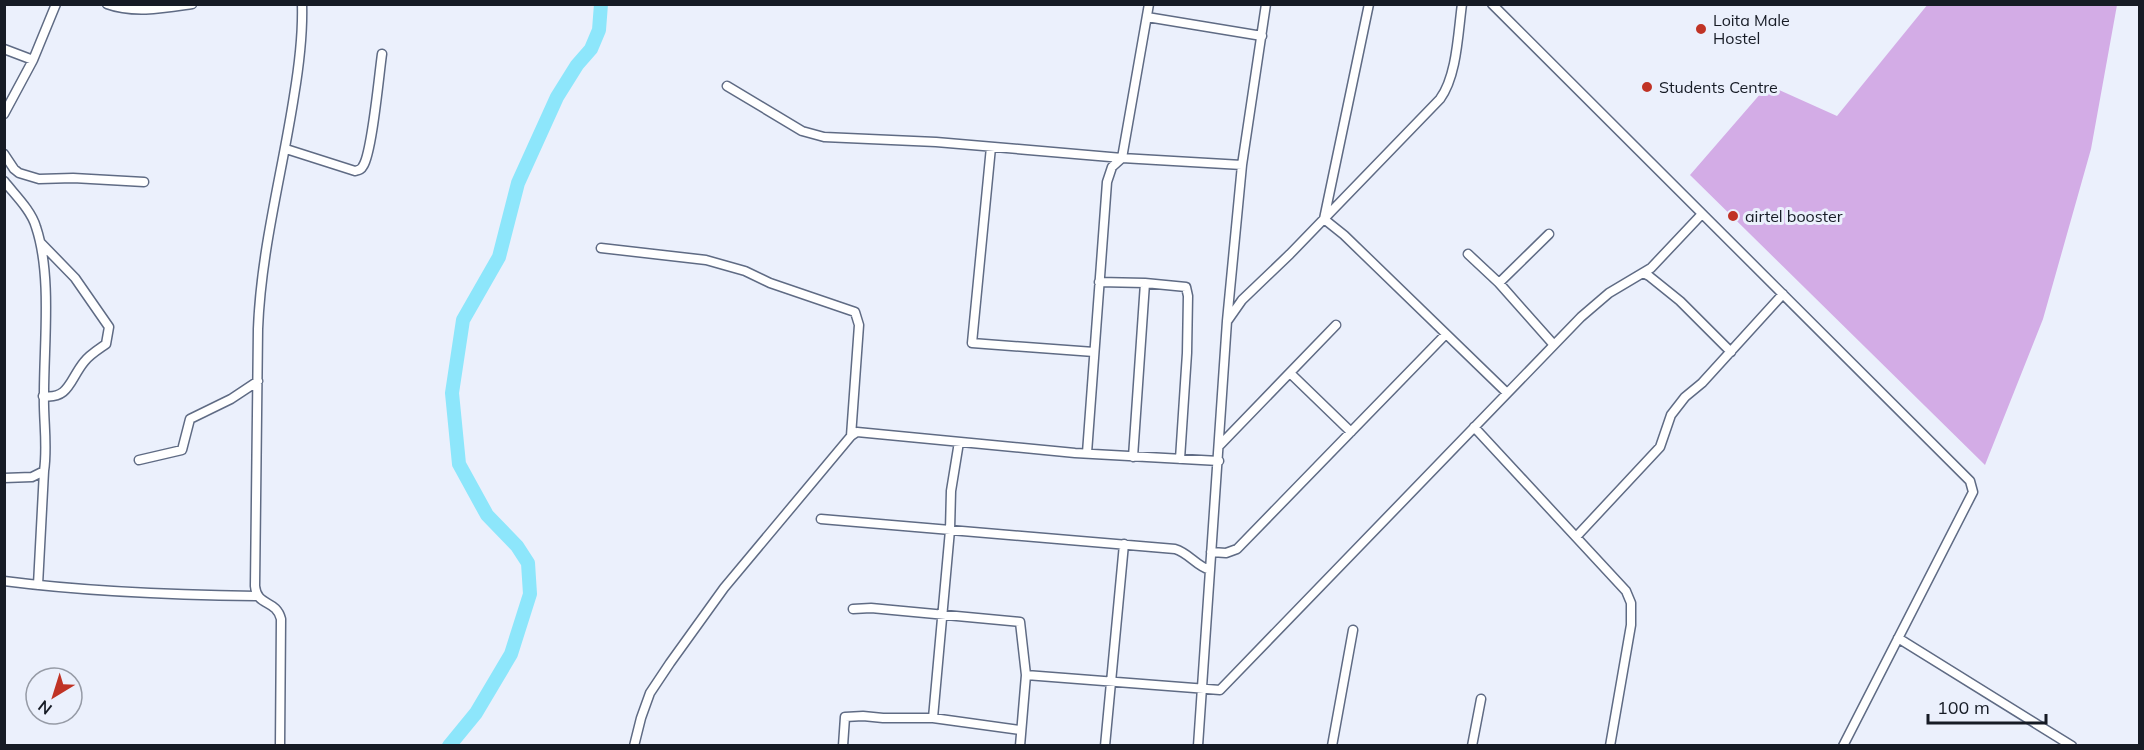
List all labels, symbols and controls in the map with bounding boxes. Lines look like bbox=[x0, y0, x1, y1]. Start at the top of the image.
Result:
place label: Loita Male Hostel bbox=[1713, 10, 1790, 48]
marker: Loita Male Hostel bbox=[1694, 22, 1708, 36]
place label: Students Centre bbox=[1659, 77, 1778, 97]
marker: Students Centre bbox=[1640, 80, 1654, 94]
place label: airtel booster bbox=[1745, 206, 1843, 226]
marker: airtel booster bbox=[1726, 209, 1740, 223]
north arrow bbox=[24, 666, 84, 726]
scale bar bbox=[1928, 687, 2046, 725]
text: N bbox=[34, 696, 56, 719]
text: 100 m bbox=[1937, 696, 1990, 719]

